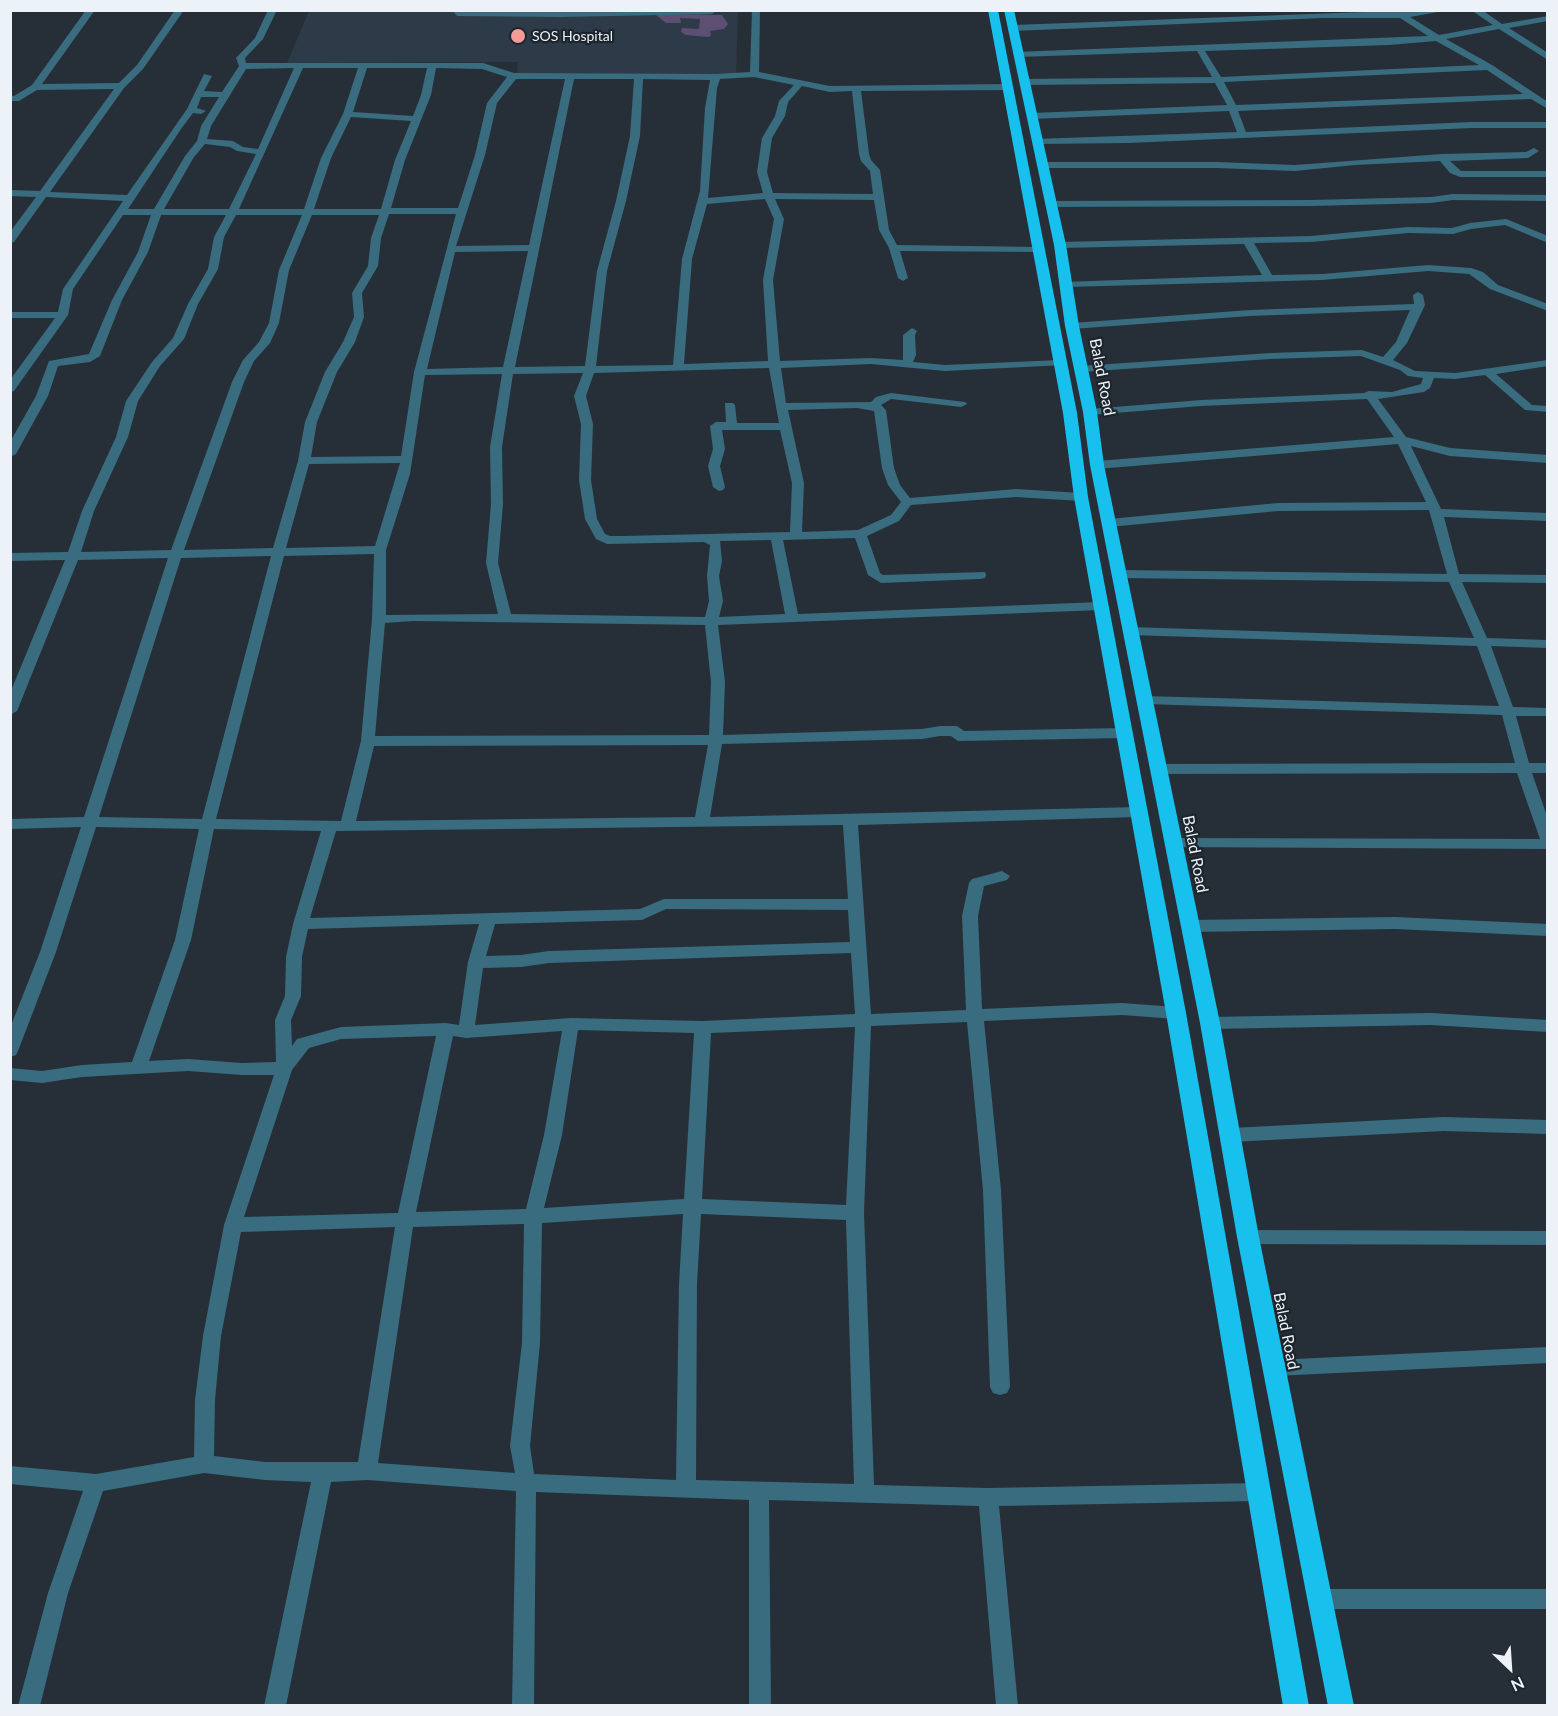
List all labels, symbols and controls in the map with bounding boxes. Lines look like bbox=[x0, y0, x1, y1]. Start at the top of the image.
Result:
marker: SOS Hospital bbox=[509, 27, 527, 45]
place label: SOS Hospital bbox=[532, 28, 613, 44]
street label: Balad Road bbox=[1085, 337, 1119, 417]
street label: Balad Road bbox=[1178, 814, 1212, 894]
street label: Balad Road bbox=[1269, 1291, 1303, 1371]
north arrow bbox=[1480, 1638, 1540, 1698]
text: N bbox=[1508, 1674, 1527, 1696]

